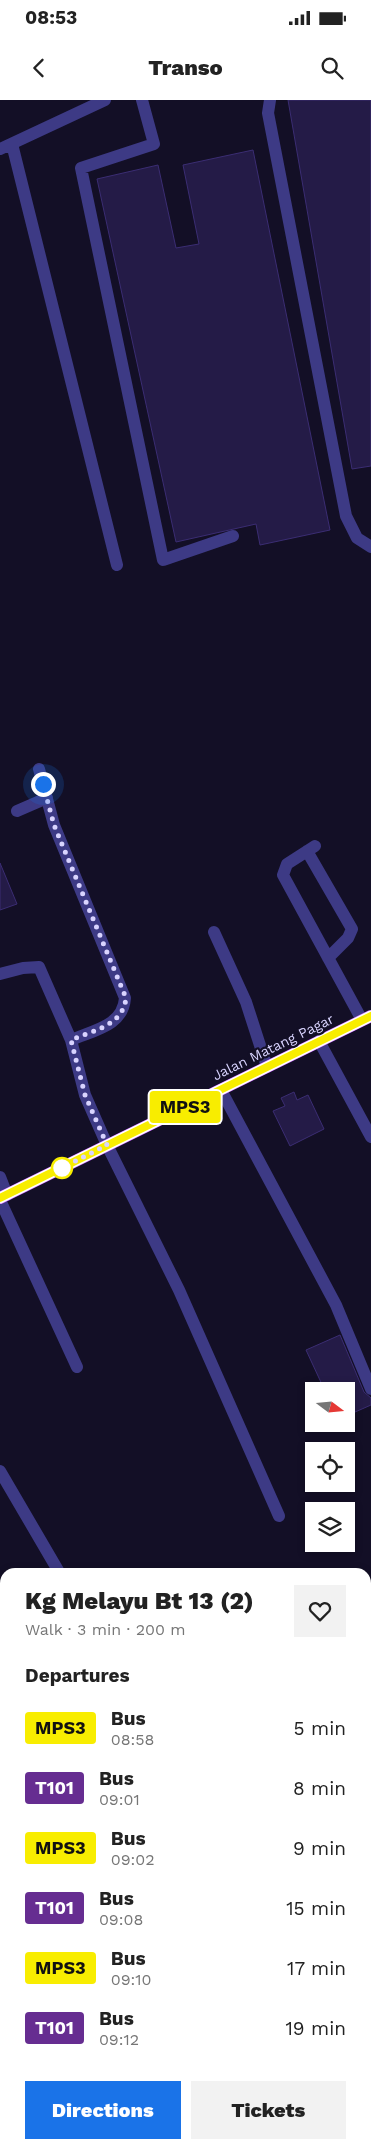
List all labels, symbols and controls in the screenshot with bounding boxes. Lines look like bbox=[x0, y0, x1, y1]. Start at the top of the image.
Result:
text: 08:53 bbox=[25, 6, 77, 29]
icon: back bbox=[25, 54, 53, 82]
icon: search bbox=[318, 54, 346, 82]
text: Transo bbox=[148, 55, 223, 80]
your location bbox=[31, 772, 56, 797]
street label: Jalan Matang Pagar bbox=[210, 1011, 337, 1083]
line badge: MPS3 bbox=[150, 1091, 220, 1123]
text: MPS3 bbox=[160, 1096, 210, 1117]
unlabelled marker bbox=[51, 1157, 73, 1179]
north arrow bbox=[305, 1382, 355, 1432]
map controls bbox=[305, 1382, 355, 1552]
button: locate bbox=[305, 1442, 355, 1492]
button: layers bbox=[305, 1502, 355, 1552]
button: heart bbox=[294, 1585, 346, 1637]
text: Kg Melayu Bt 13 (2) bbox=[25, 1587, 254, 1615]
text: Walk · 3 min · 200 m bbox=[25, 1620, 186, 1639]
text: Departures bbox=[25, 1664, 130, 1687]
text: Bus bbox=[111, 1707, 146, 1730]
text: MPS3 bbox=[35, 1717, 86, 1738]
text: 5 min bbox=[294, 1717, 346, 1740]
text: 08:58 bbox=[111, 1730, 154, 1749]
text: Bus bbox=[99, 1767, 134, 1790]
text: T101 bbox=[35, 1777, 74, 1798]
text: 8 min bbox=[293, 1777, 346, 1800]
text: 09:01 bbox=[99, 1790, 140, 1809]
text: Bus bbox=[111, 1827, 146, 1850]
text: MPS3 bbox=[35, 1837, 86, 1858]
text: 9 min bbox=[293, 1837, 346, 1860]
text: 09:02 bbox=[111, 1850, 155, 1869]
text: Bus bbox=[99, 1887, 134, 1910]
text: T101 bbox=[35, 1897, 74, 1918]
text: 15 min bbox=[286, 1897, 346, 1920]
text: 09:08 bbox=[99, 1910, 143, 1929]
text: Bus bbox=[111, 1947, 146, 1970]
text: MPS3 bbox=[35, 1957, 86, 1978]
text: 17 min bbox=[287, 1957, 346, 1980]
text: 09:10 bbox=[111, 1970, 151, 1989]
text: Bus bbox=[99, 2007, 134, 2030]
text: T101 bbox=[35, 2017, 74, 2038]
text: 19 min bbox=[285, 2017, 346, 2040]
text: 09:12 bbox=[99, 2030, 139, 2049]
button: Directions bbox=[25, 2081, 181, 2139]
button: Tickets bbox=[191, 2081, 346, 2139]

